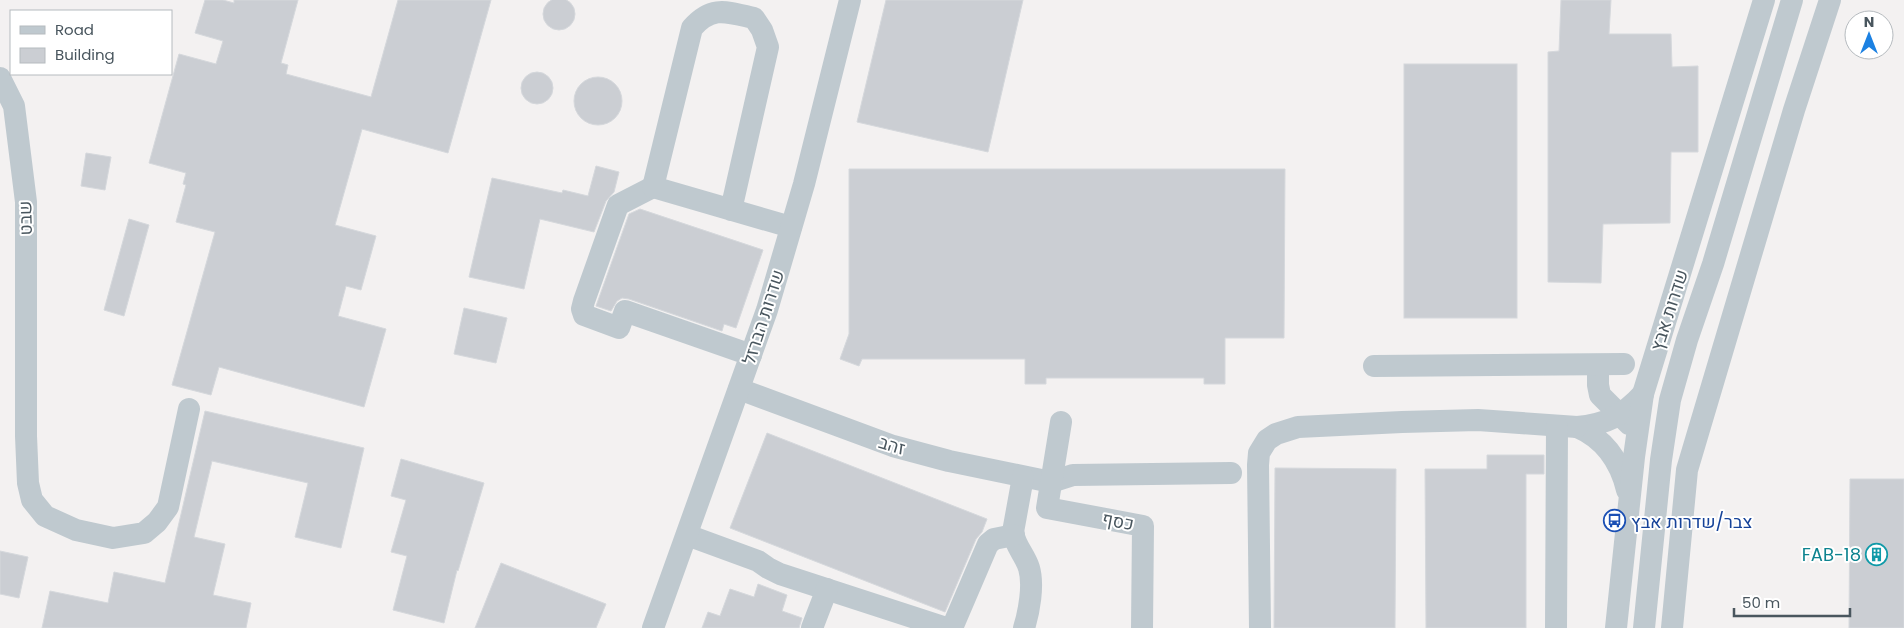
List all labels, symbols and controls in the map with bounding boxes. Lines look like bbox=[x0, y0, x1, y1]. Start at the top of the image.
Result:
legend bbox=[10, 10, 172, 75]
north arrow bbox=[1844, 10, 1894, 60]
text: N bbox=[1864, 12, 1874, 32]
text: Road bbox=[55, 19, 94, 40]
text: Building bbox=[55, 44, 115, 65]
street label: שבט bbox=[12, 200, 38, 236]
street label: שדרות הברזל bbox=[736, 266, 790, 368]
street label: שדרות אבץ bbox=[1644, 266, 1694, 354]
street label: זהב bbox=[876, 429, 908, 461]
street label: כסף bbox=[1100, 506, 1136, 536]
bus stop icon: צבר/שדרות אבץ bbox=[1603, 509, 1627, 533]
place label: צבר/שדרות אבץ bbox=[1631, 509, 1752, 534]
place label: FAB-18 bbox=[1802, 542, 1861, 567]
building icon: FAB-18 bbox=[1865, 542, 1889, 566]
scale bar bbox=[1734, 586, 1850, 618]
text: 50 m bbox=[1742, 592, 1780, 613]

